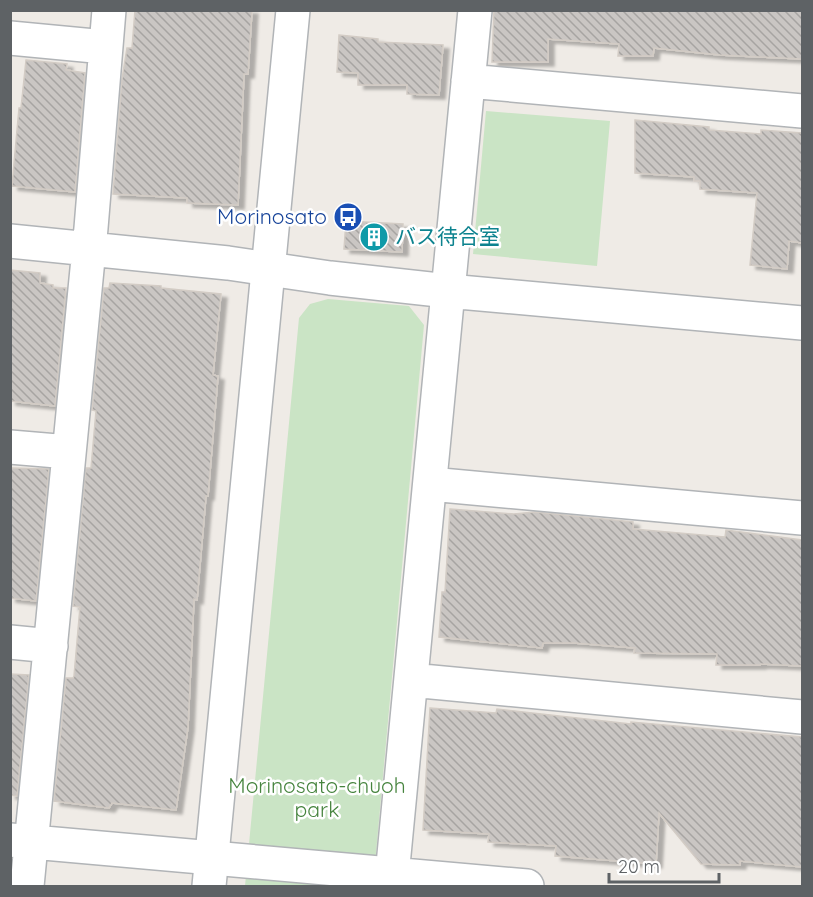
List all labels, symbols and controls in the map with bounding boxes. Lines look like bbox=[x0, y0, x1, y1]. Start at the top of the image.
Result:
bus stop icon: Morinosato bbox=[332, 201, 364, 233]
place label: Morinosato bbox=[217, 203, 327, 229]
building icon: バス待合室 bbox=[358, 221, 390, 253]
place label: バス待合室 bbox=[395, 223, 500, 249]
park label: Morinosato-chuoh park bbox=[228, 772, 406, 822]
scale bar bbox=[609, 846, 718, 884]
text: 20 m bbox=[618, 855, 660, 878]

